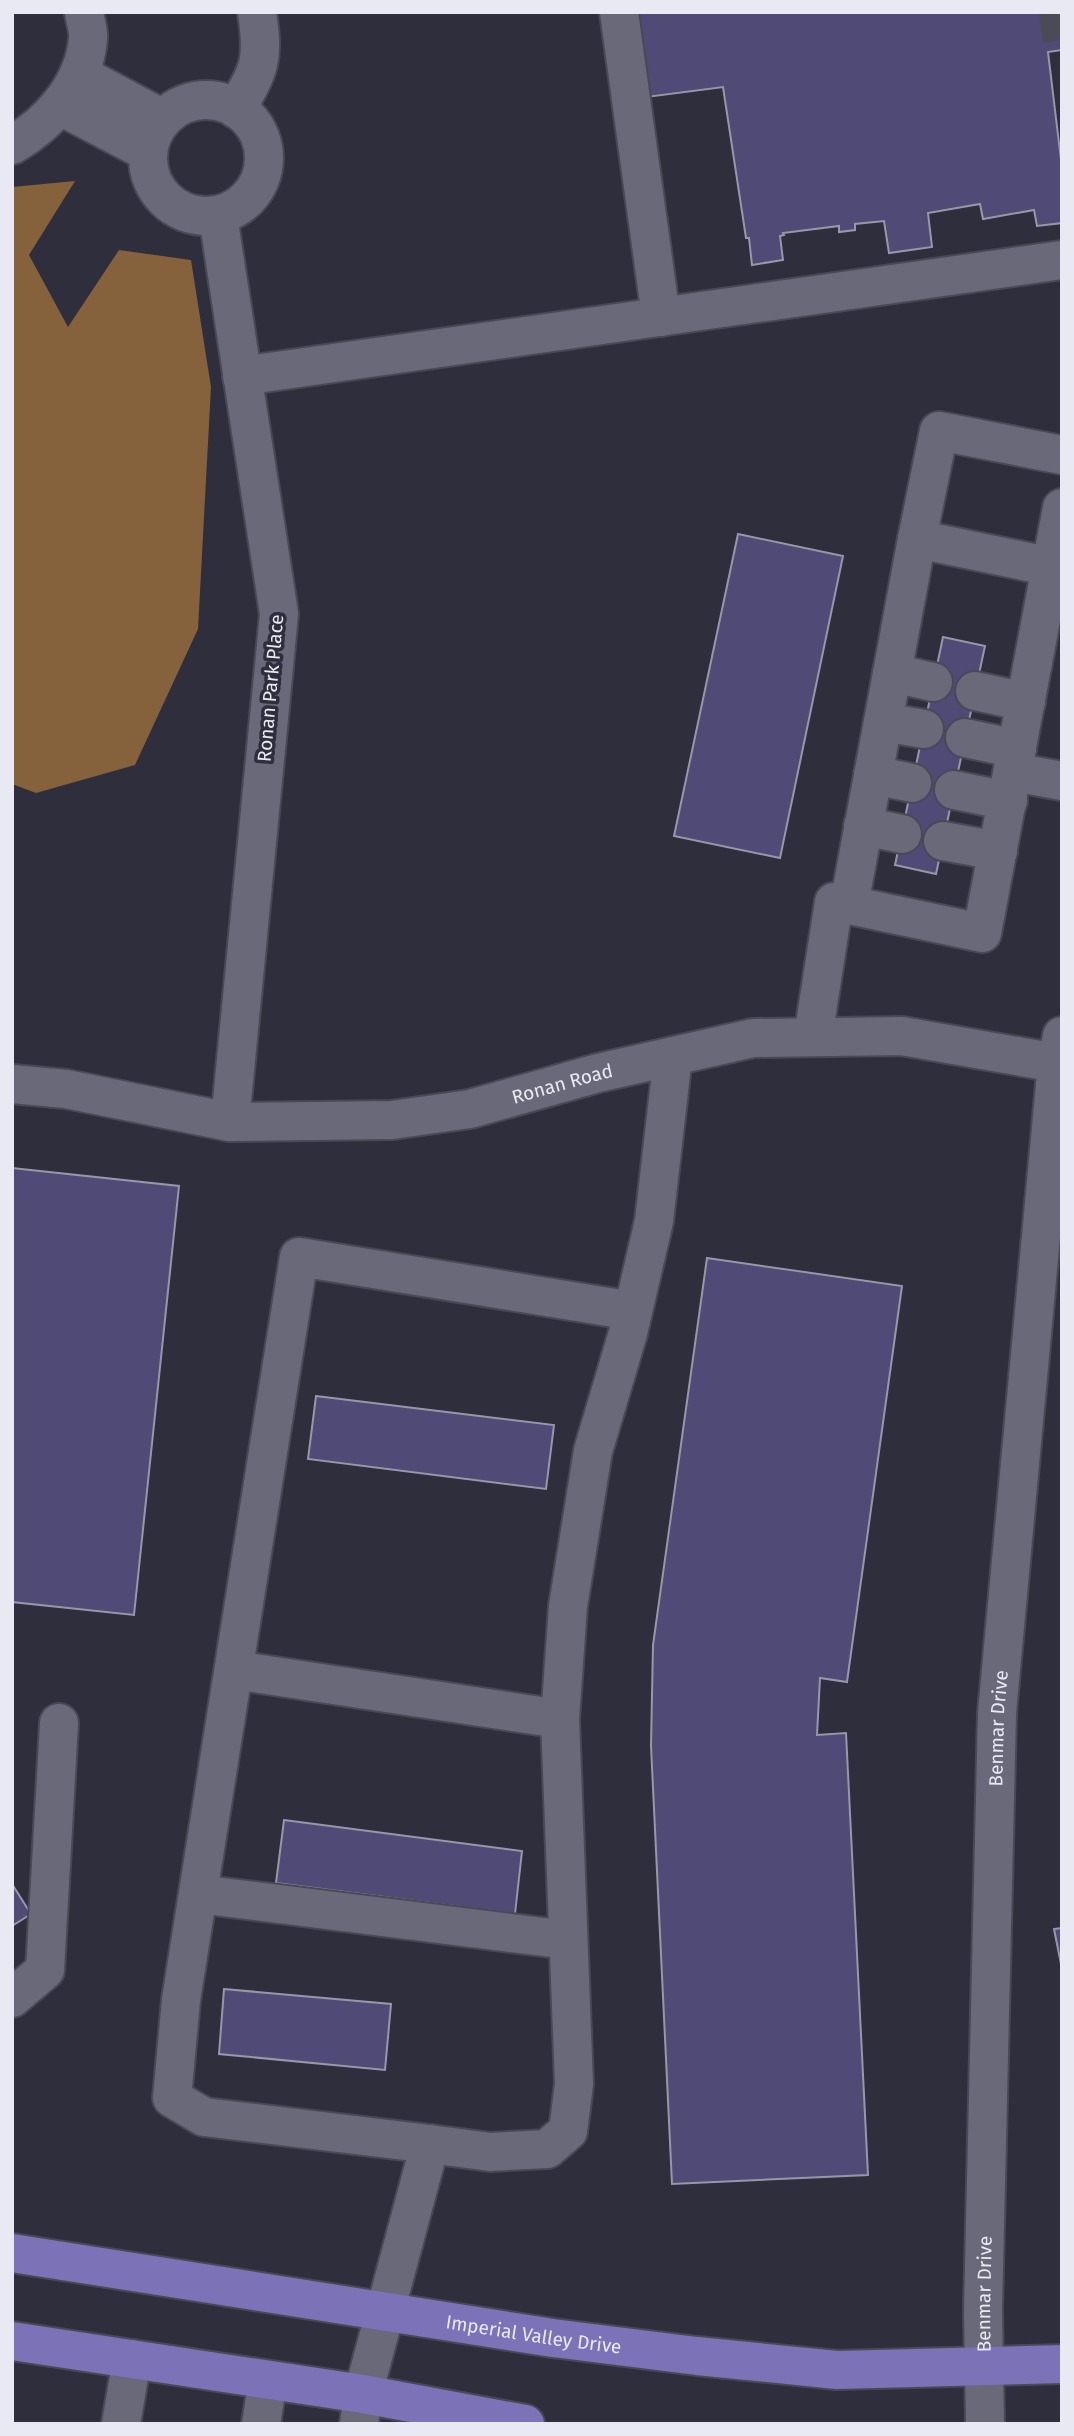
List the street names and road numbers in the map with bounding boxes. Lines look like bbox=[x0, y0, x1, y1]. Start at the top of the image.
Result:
street label: Ronan Park Place bbox=[253, 613, 288, 763]
street label: Ronan Road bbox=[509, 1059, 615, 1109]
street label: Benmar Drive bbox=[984, 1669, 1013, 1787]
street label: Benmar Drive bbox=[972, 2235, 997, 2353]
street label: Imperial Valley Drive bbox=[444, 2310, 623, 2358]

